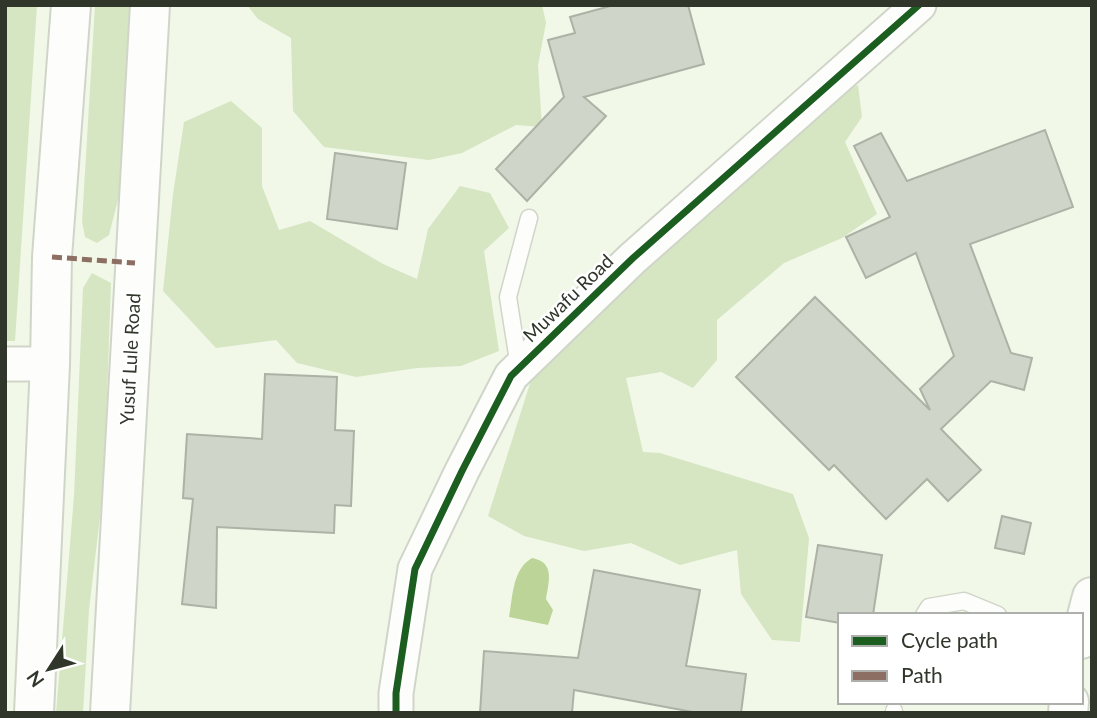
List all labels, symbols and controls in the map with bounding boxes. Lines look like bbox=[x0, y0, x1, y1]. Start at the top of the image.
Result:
street label: Muwafu Road bbox=[518, 249, 618, 346]
street label: Yusuf Lule Road bbox=[115, 292, 144, 426]
legend bbox=[838, 613, 1083, 704]
text: Cycle path bbox=[901, 627, 998, 652]
north arrow bbox=[14, 634, 84, 704]
text: Path bbox=[901, 662, 943, 687]
text: N bbox=[21, 667, 48, 692]

